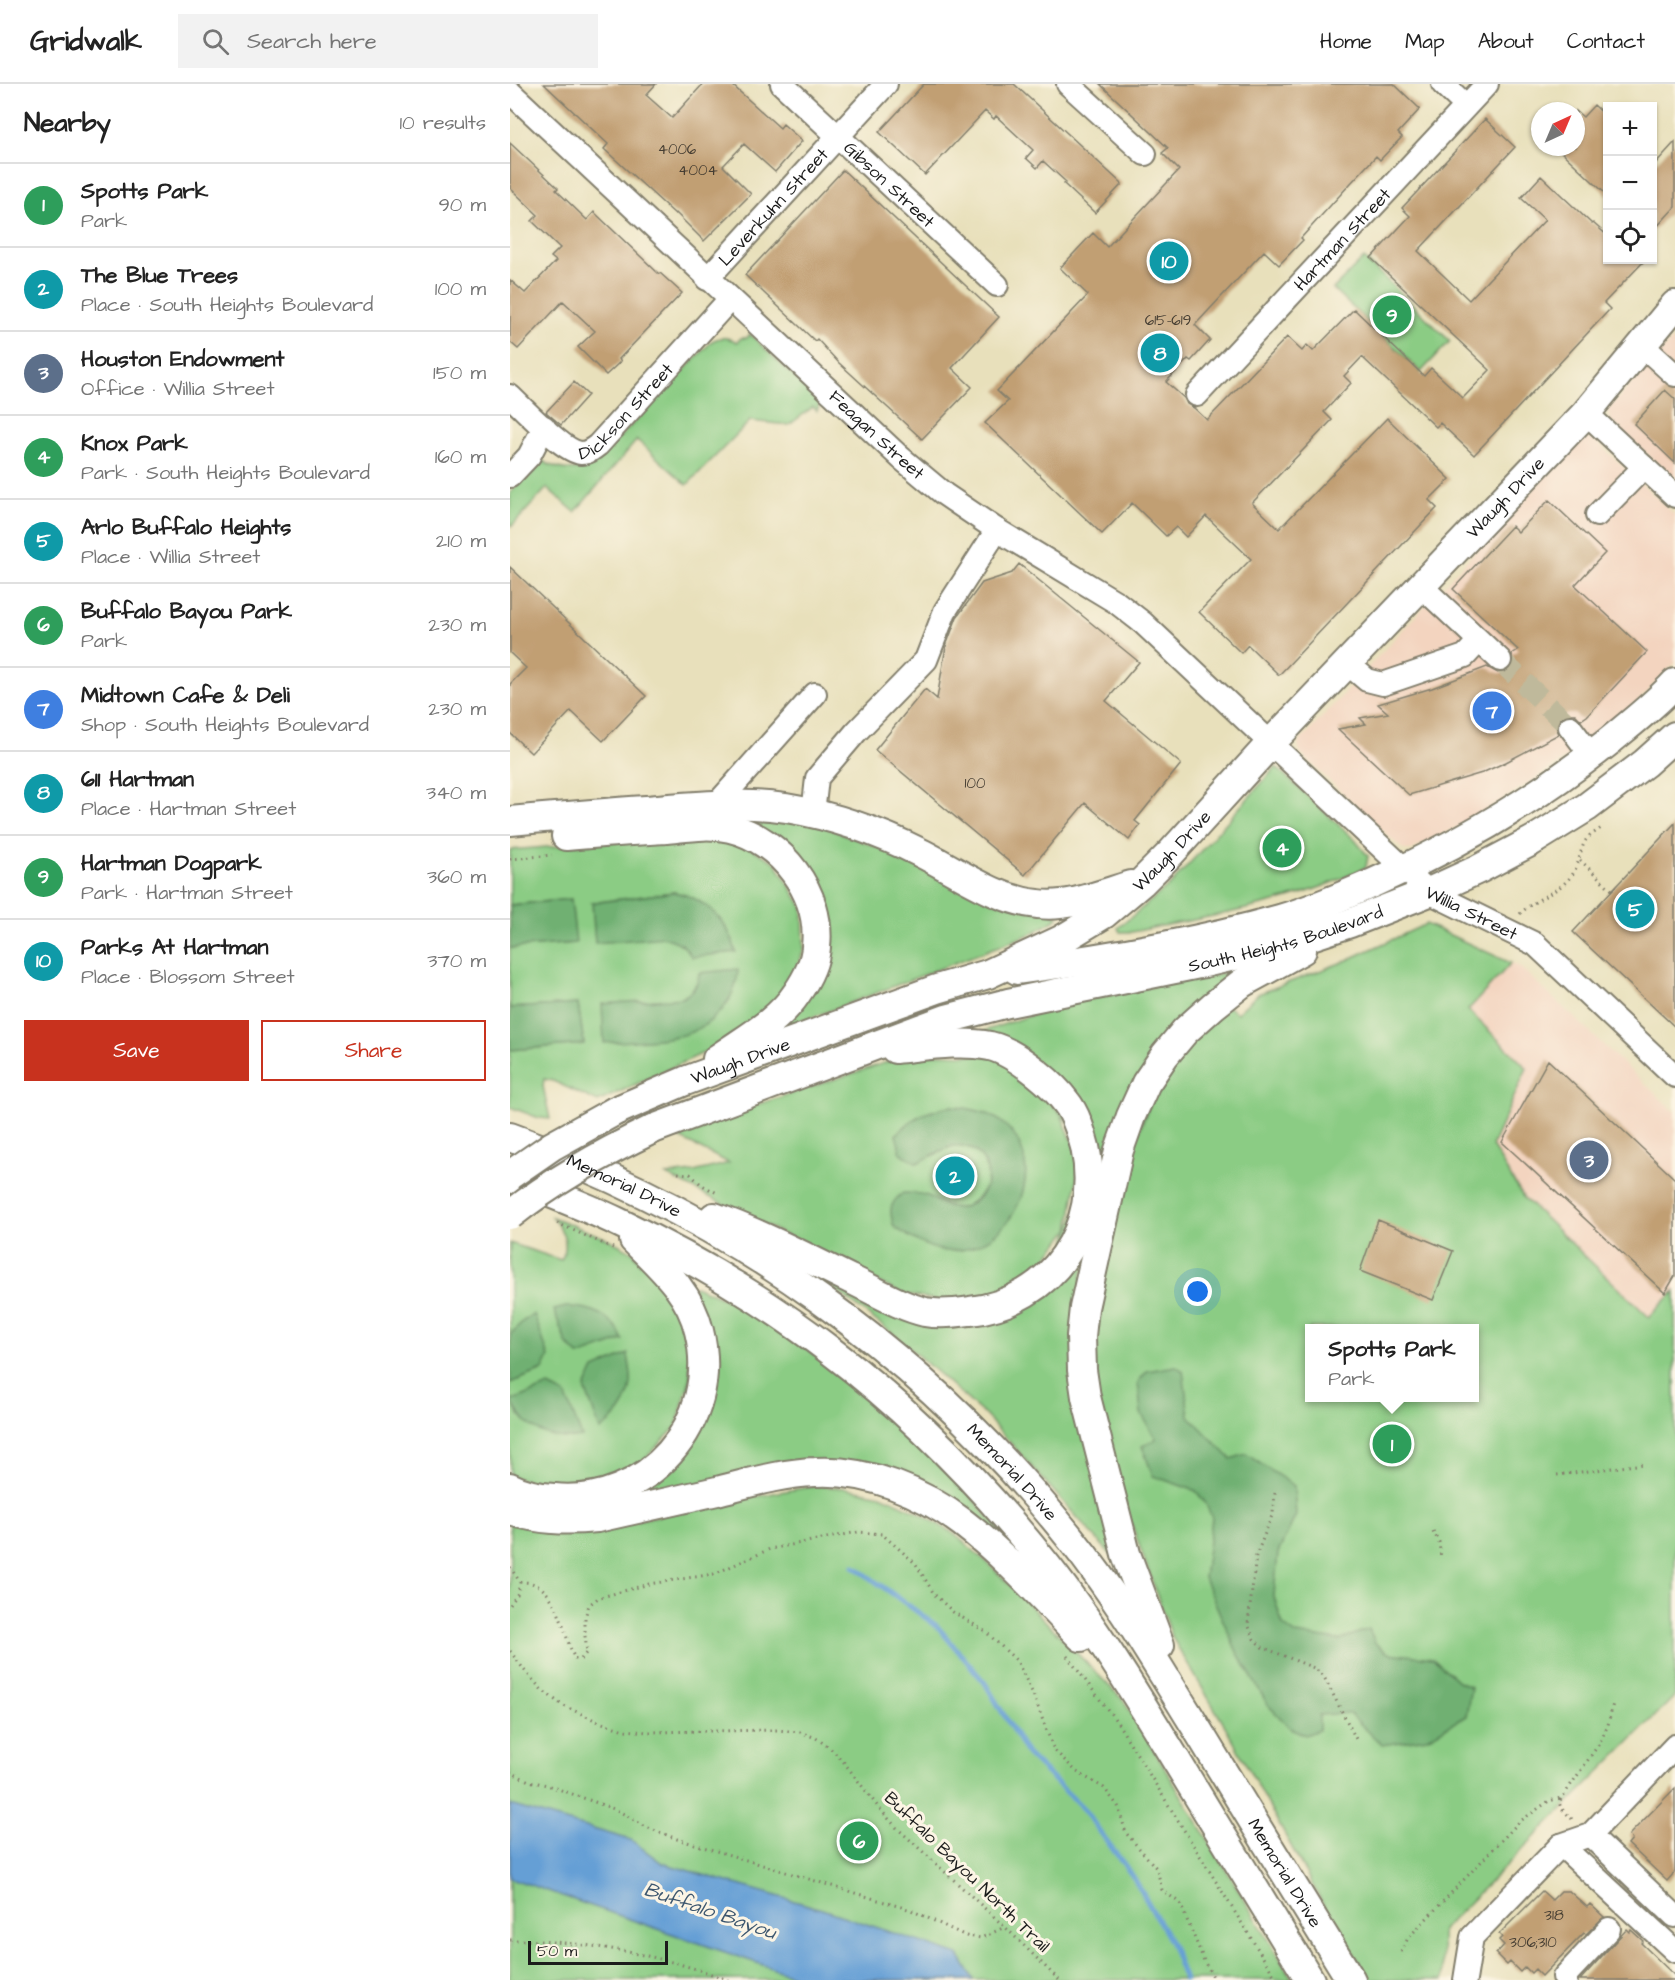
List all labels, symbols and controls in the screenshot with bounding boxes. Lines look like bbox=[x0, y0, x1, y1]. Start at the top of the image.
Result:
search box bbox=[178, 14, 598, 68]
text: Gridwalk bbox=[30, 22, 142, 61]
icon: search bbox=[199, 25, 232, 58]
text: Search here bbox=[247, 26, 377, 57]
text: Home bbox=[1320, 27, 1372, 56]
text: Map bbox=[1405, 27, 1445, 56]
text: About bbox=[1478, 27, 1534, 56]
text: Contact bbox=[1567, 27, 1645, 56]
north arrow bbox=[1531, 102, 1585, 156]
map controls bbox=[1603, 102, 1657, 264]
button: + bbox=[1603, 102, 1657, 156]
text: Nearby bbox=[24, 105, 111, 141]
text: 10 results bbox=[399, 109, 486, 137]
street label: Gibson Street bbox=[838, 136, 941, 234]
house number: 4006 bbox=[658, 139, 697, 160]
street label: Leverkuhn Street bbox=[713, 142, 834, 271]
button: − bbox=[1603, 156, 1657, 210]
house number: 4004 bbox=[678, 160, 718, 181]
text: Spotts Park bbox=[81, 176, 208, 207]
street label: Hartman Street bbox=[1288, 182, 1397, 296]
text: 1 bbox=[42, 191, 45, 219]
text: 90 m bbox=[438, 191, 486, 219]
text: Park bbox=[81, 207, 127, 235]
button: locate bbox=[1603, 210, 1657, 264]
pin: 10 bbox=[1150, 238, 1188, 284]
text: The Blue Trees bbox=[81, 260, 238, 291]
text: 2 bbox=[38, 275, 49, 303]
text: 100 m bbox=[435, 275, 486, 303]
text: Place · South Heights Boulevard bbox=[81, 291, 373, 319]
pin: 9 bbox=[1372, 292, 1412, 338]
house number: 615-619 bbox=[1145, 310, 1191, 331]
pin: 8 bbox=[1140, 330, 1180, 376]
text: Houston Endowment bbox=[81, 344, 284, 375]
street label: Dickson Street bbox=[576, 357, 679, 466]
text: 3 bbox=[38, 359, 49, 387]
text: 150 m bbox=[433, 359, 486, 387]
text: Office · Willia Street bbox=[81, 375, 275, 403]
street label: Feagan Street bbox=[824, 384, 930, 486]
text: Knox Park bbox=[81, 428, 188, 459]
text: 4 bbox=[37, 443, 50, 471]
text: 160 m bbox=[435, 443, 486, 471]
street label: Waugh Drive bbox=[1460, 451, 1550, 544]
text: Park · South Heights Boulevard bbox=[81, 459, 370, 487]
text: Arlo Buffalo Heights bbox=[81, 512, 291, 543]
text: 5 bbox=[36, 527, 51, 555]
text: 210 m bbox=[436, 527, 486, 555]
text: Place · Willia Street bbox=[81, 543, 260, 571]
text: Buffalo Bayou Park bbox=[81, 596, 292, 627]
text: 6 bbox=[37, 611, 50, 639]
text: 230 m bbox=[428, 611, 486, 639]
text: Park bbox=[81, 627, 127, 655]
text: Midtown Cafe & Deli bbox=[81, 680, 290, 711]
pin: 7 bbox=[1472, 688, 1512, 734]
text: 7 bbox=[37, 695, 50, 723]
text: 230 m bbox=[428, 695, 486, 723]
text: Shop · South Heights Boulevard bbox=[81, 711, 369, 739]
text: 611 Hartman bbox=[81, 764, 194, 795]
house number: 100 bbox=[965, 773, 986, 794]
text: 8 bbox=[37, 779, 50, 807]
text: 340 m bbox=[426, 779, 486, 807]
text: Place · Hartman Street bbox=[81, 795, 296, 823]
street label: Waugh Drive bbox=[1127, 804, 1217, 897]
pin: 4 bbox=[1262, 826, 1302, 870]
text: Hartman Dogpark bbox=[81, 848, 262, 879]
text: 9 bbox=[38, 863, 49, 891]
text: 360 m bbox=[427, 863, 486, 891]
text: Park · Hartman Street bbox=[81, 879, 293, 907]
street label: Willia Street bbox=[1421, 880, 1523, 946]
pin: 5 bbox=[1616, 886, 1654, 932]
street label: South Heights Boulevard bbox=[1186, 899, 1386, 978]
text: Parks At Hartman bbox=[81, 932, 268, 963]
text: 10 bbox=[36, 947, 51, 975]
text: 370 m bbox=[427, 947, 486, 975]
text: Place · Blossom Street bbox=[81, 963, 295, 991]
button: Save bbox=[24, 1020, 249, 1081]
button: Share bbox=[261, 1020, 486, 1081]
street label: Waugh Drive bbox=[687, 1031, 794, 1090]
pin: 3 bbox=[1570, 1138, 1608, 1182]
street label: Memorial Drive bbox=[563, 1148, 686, 1223]
pin: 2 bbox=[936, 1154, 974, 1198]
your location bbox=[1183, 1277, 1212, 1306]
popup bbox=[1305, 1324, 1479, 1402]
text: Spotts Park bbox=[1328, 1334, 1456, 1365]
text: Park bbox=[1328, 1365, 1375, 1393]
street label: Memorial Drive bbox=[961, 1418, 1064, 1526]
pin: 1 bbox=[1372, 1422, 1412, 1466]
street label: Buffalo Bayou North Trail bbox=[878, 1786, 1055, 1959]
street label: Memorial Drive bbox=[1242, 1814, 1328, 1932]
pin: 6 bbox=[840, 1818, 878, 1864]
water label: Buffalo Bayou bbox=[640, 1875, 781, 1948]
house number: 318 bbox=[1544, 1905, 1564, 1926]
house number: 306;310 bbox=[1509, 1932, 1557, 1953]
scale bar bbox=[528, 1938, 668, 1966]
text: 50 m bbox=[537, 1940, 577, 1962]

